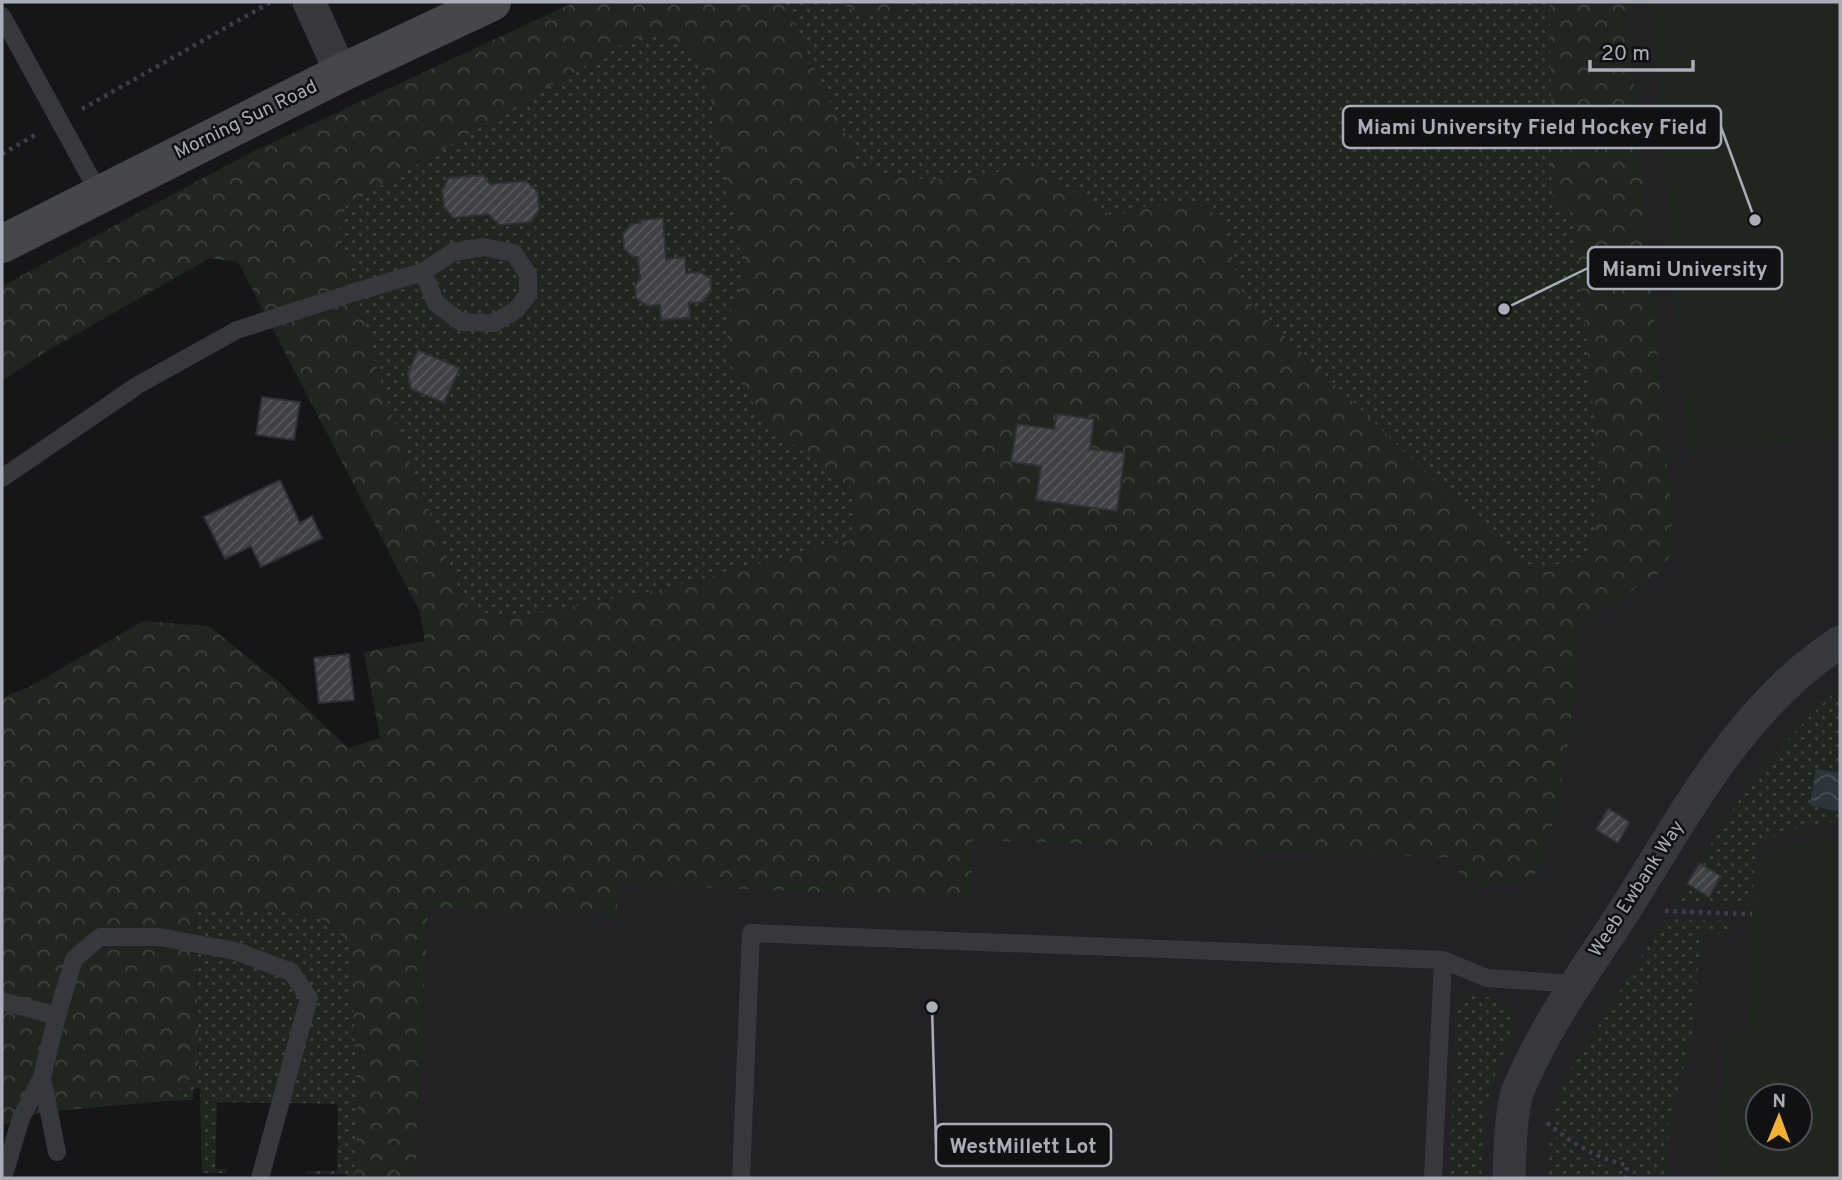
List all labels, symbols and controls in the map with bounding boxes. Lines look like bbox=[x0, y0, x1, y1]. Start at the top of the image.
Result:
scale bar bbox=[1590, 28, 1693, 72]
text: 20 m bbox=[1601, 41, 1650, 68]
street label: Morning Sun Road bbox=[171, 75, 321, 165]
callout: Miami University Field Hockey Field bbox=[1343, 106, 1721, 148]
text: Miami University Field Hockey Field bbox=[1357, 115, 1707, 142]
callout: Miami University bbox=[1588, 247, 1782, 289]
text: Miami University bbox=[1602, 257, 1768, 284]
street label: Weeb Ewbank Way bbox=[1584, 816, 1690, 962]
north arrow bbox=[1744, 1082, 1814, 1152]
text: N bbox=[1772, 1090, 1786, 1114]
callout: WestMillett Lot bbox=[936, 1124, 1111, 1166]
text: WestMillett Lot bbox=[949, 1134, 1097, 1161]

